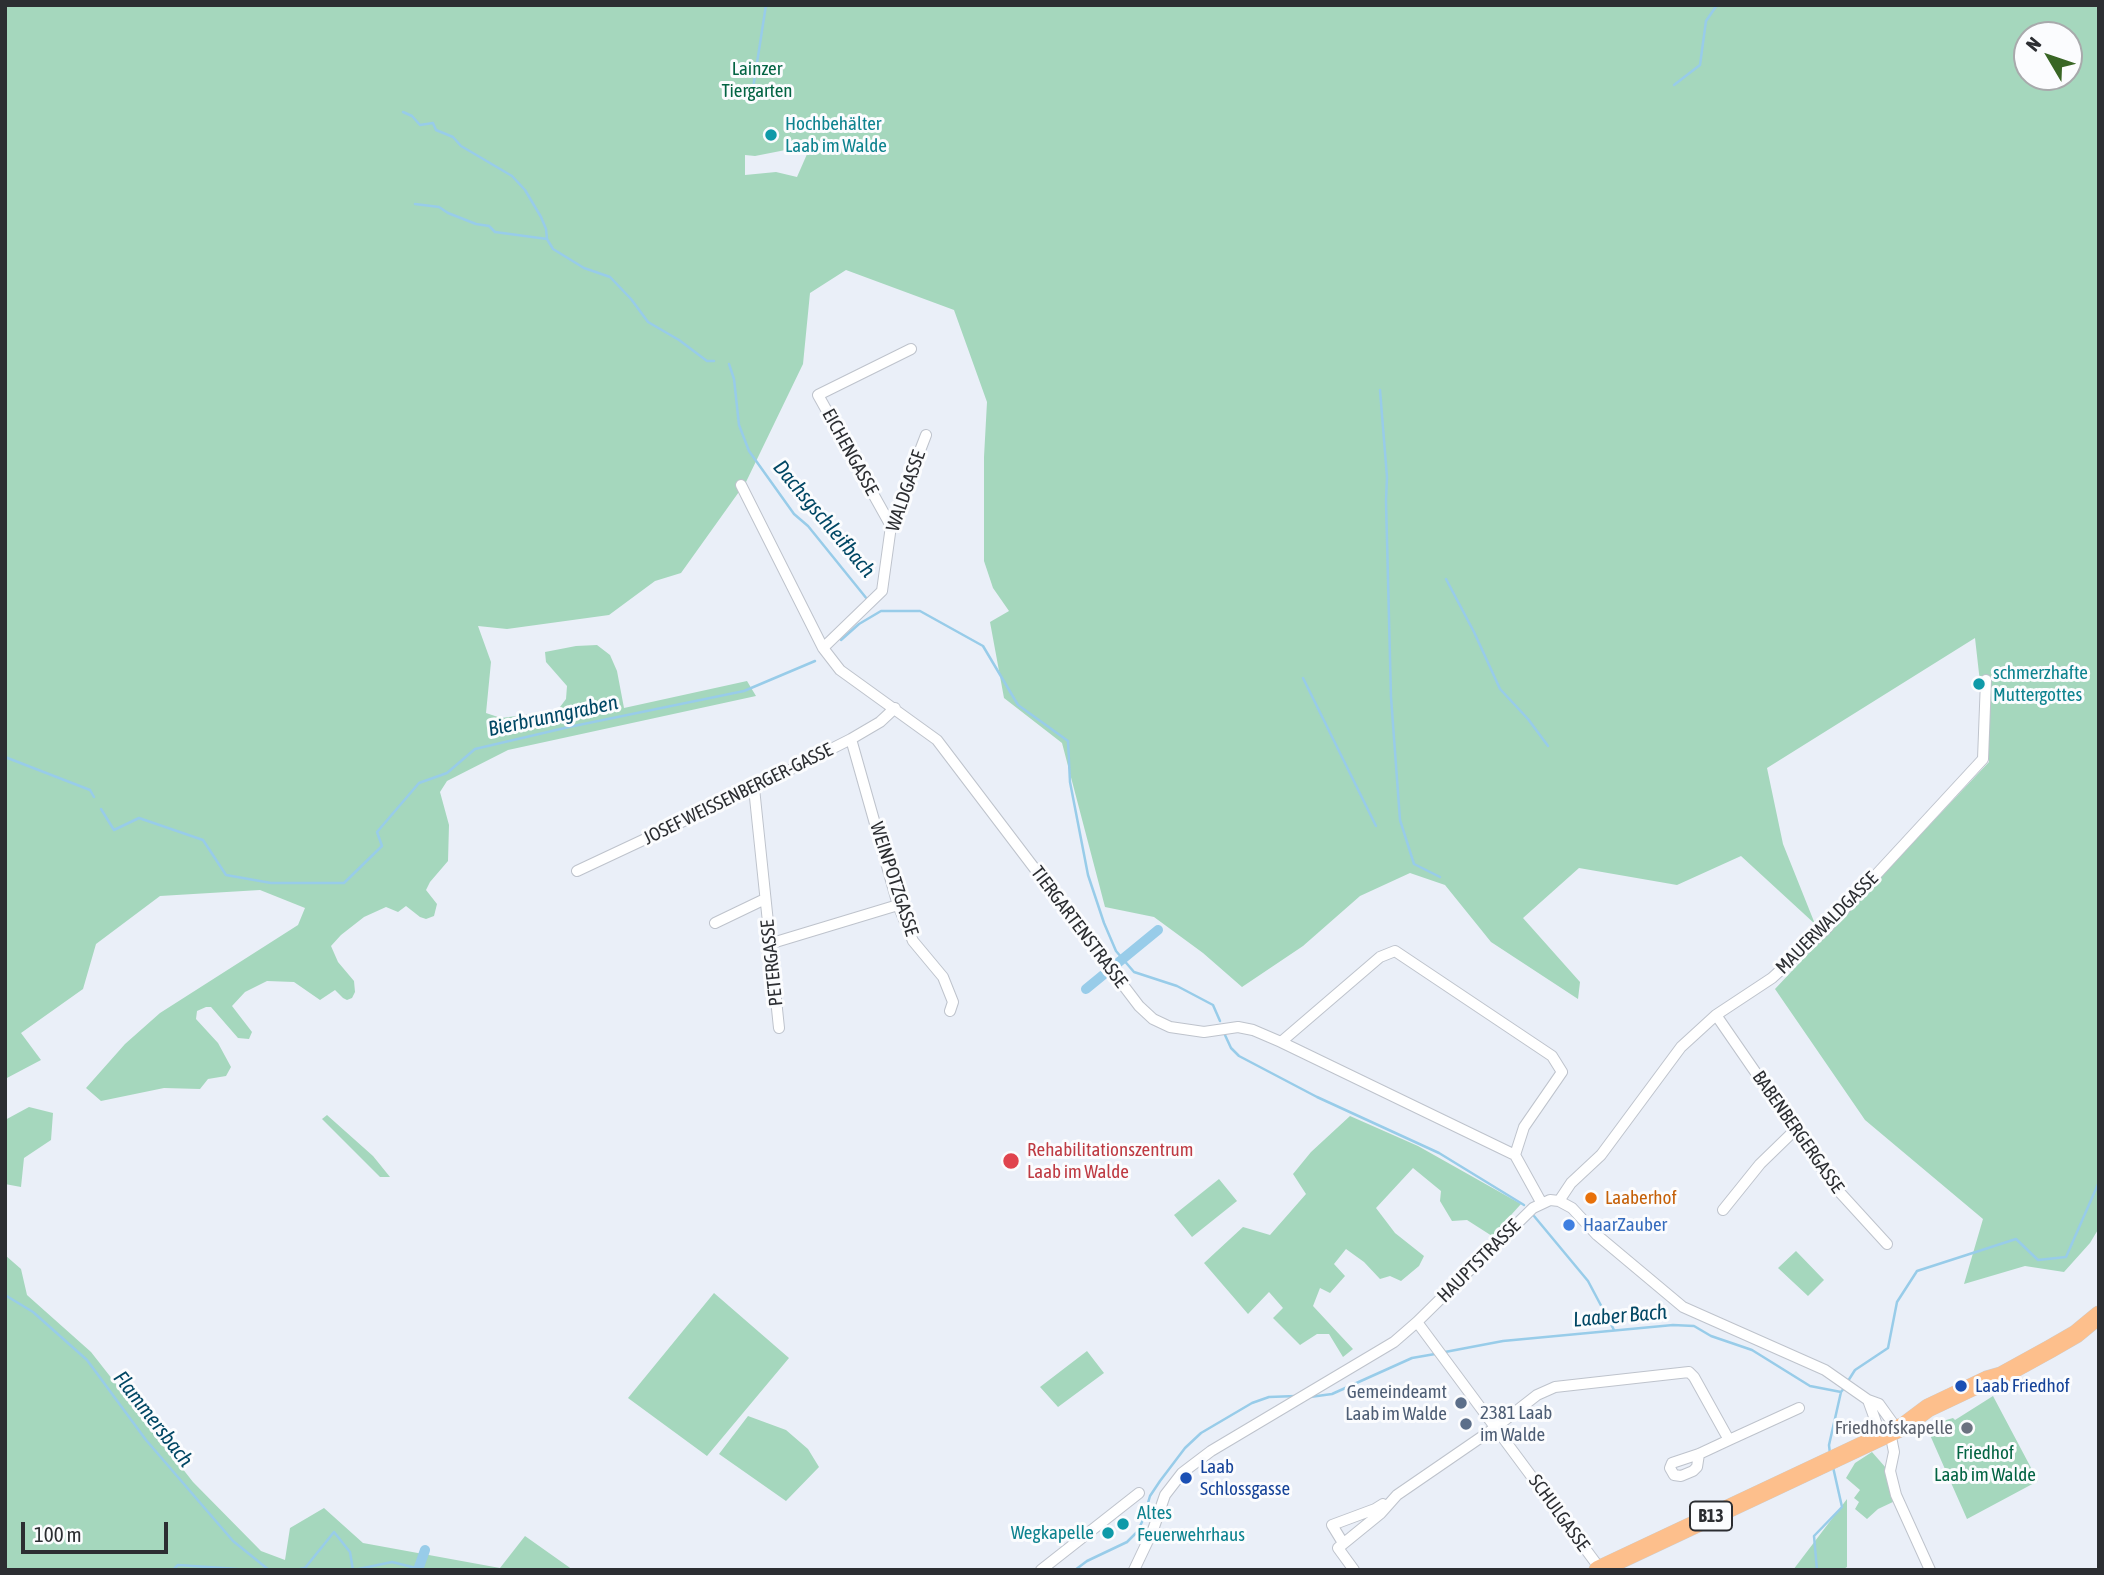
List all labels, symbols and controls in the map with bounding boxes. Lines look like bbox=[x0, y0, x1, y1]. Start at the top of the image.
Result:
north arrow bbox=[2013, 21, 2083, 91]
text: N bbox=[2021, 33, 2045, 55]
park label: Lainzer Tiergarten bbox=[721, 58, 793, 102]
place label: Hochbehälter Laab im Walde bbox=[785, 113, 887, 157]
marker: Hochbehälter Laab im Walde bbox=[763, 127, 779, 143]
street label: EICHENGASSE bbox=[817, 405, 883, 499]
street label: WALDGASSE bbox=[882, 448, 930, 534]
water label: Dachsgschleifbach bbox=[768, 455, 880, 583]
place label: schmerzhafte Muttergottes bbox=[1993, 662, 2088, 706]
marker: schmerzhafte Muttergottes bbox=[1971, 676, 1987, 692]
water label: Bierbrunngraben bbox=[486, 690, 620, 742]
street label: JOSEF WEISSENBERGER-GASSE bbox=[640, 738, 836, 850]
street label: WEINPOTZGASSE bbox=[865, 819, 923, 939]
street label: TIERGARTENSTRASSE bbox=[1026, 862, 1132, 992]
street label: MAUERWALDGASSE bbox=[1771, 867, 1883, 979]
street label: PETERGASSE bbox=[756, 919, 788, 1007]
street label: BABENBERGERGASSE bbox=[1747, 1067, 1849, 1197]
place label: Rehabilitationszentrum Laab im Walde bbox=[1027, 1139, 1193, 1183]
marker: Rehabilitationszentrum Laab im Walde bbox=[1001, 1151, 1021, 1171]
place label: Laaberhof bbox=[1605, 1187, 1677, 1209]
marker: Laaberhof bbox=[1583, 1190, 1599, 1206]
place label: HaarZauber bbox=[1583, 1214, 1667, 1236]
street label: HAUPTSTRASSE bbox=[1433, 1215, 1525, 1307]
marker: HaarZauber bbox=[1561, 1217, 1577, 1233]
water label: Laaber Bach bbox=[1572, 1299, 1668, 1333]
water label: Flammersbach bbox=[108, 1366, 198, 1472]
place label: Laab Friedhof bbox=[1975, 1375, 2070, 1397]
marker: Laab Friedhof bbox=[1953, 1378, 1969, 1394]
place label: Gemeindeamt Laab im Walde bbox=[1345, 1381, 1447, 1425]
marker: Gemeindeamt Laab im Walde bbox=[1453, 1395, 1469, 1411]
place label: 2381 Laab im Walde bbox=[1480, 1402, 1552, 1446]
marker: 2381 Laab im Walde bbox=[1458, 1416, 1474, 1432]
place label: Friedhofskapelle bbox=[1835, 1417, 1953, 1439]
marker: Friedhofskapelle bbox=[1959, 1420, 1975, 1436]
park label: Friedhof Laab im Walde bbox=[1934, 1442, 2036, 1486]
place label: Laab Schlossgasse bbox=[1200, 1456, 1290, 1500]
marker: Laab Schlossgasse bbox=[1178, 1470, 1194, 1486]
street label: SCHULGASSE bbox=[1524, 1470, 1594, 1556]
place label: Altes Feuerwehrhaus bbox=[1137, 1502, 1245, 1546]
road number: B13 bbox=[1690, 1502, 1732, 1531]
scale bar bbox=[24, 1508, 172, 1552]
marker: Altes Feuerwehrhaus bbox=[1115, 1516, 1131, 1532]
text: 100 m bbox=[34, 1522, 82, 1546]
place label: Wegkapelle bbox=[1011, 1522, 1094, 1544]
marker: Wegkapelle bbox=[1100, 1525, 1116, 1541]

